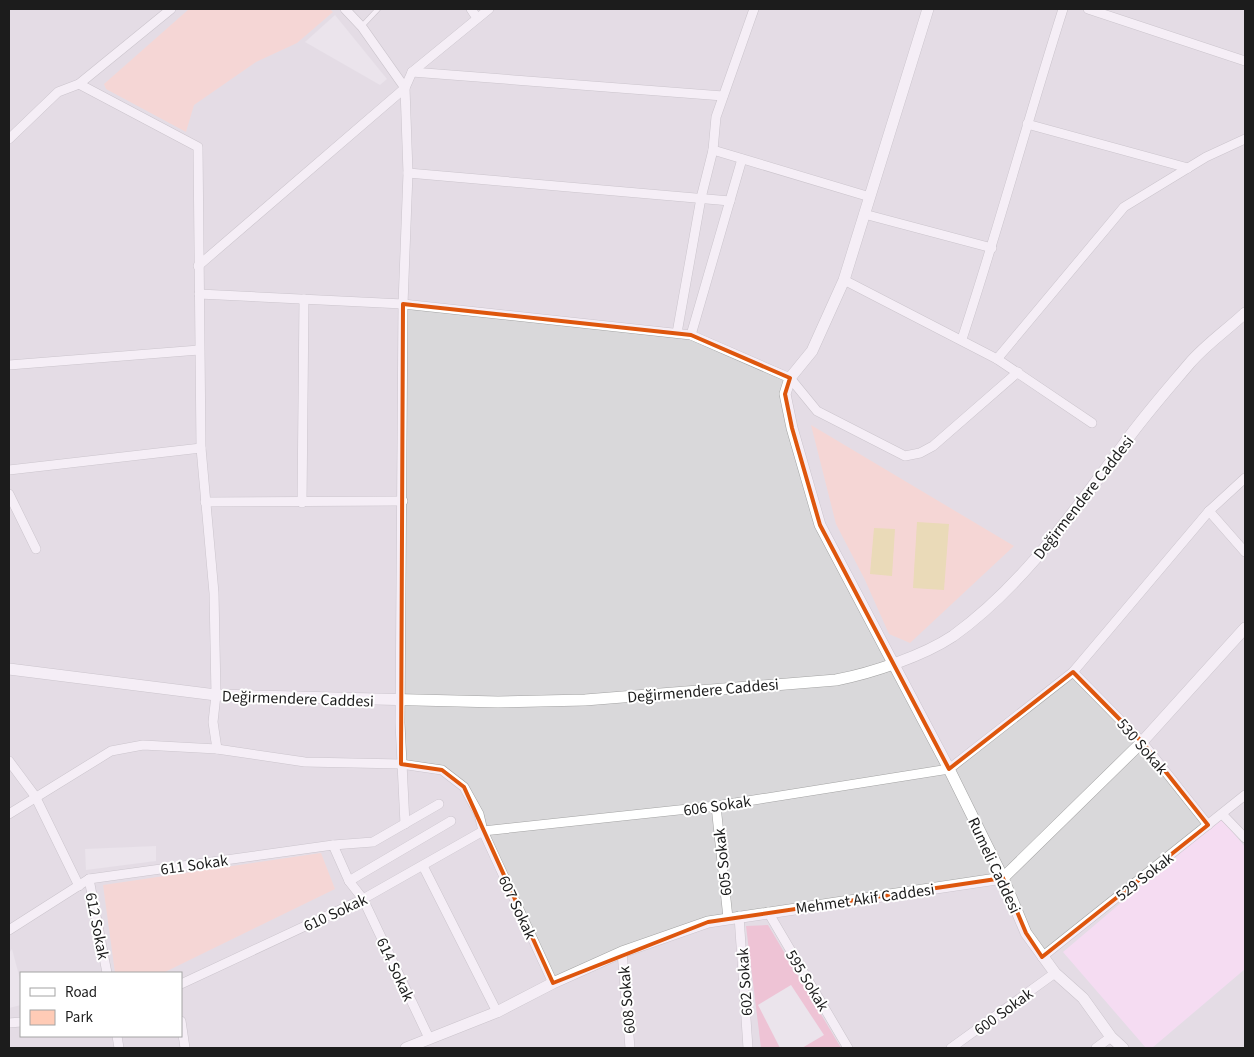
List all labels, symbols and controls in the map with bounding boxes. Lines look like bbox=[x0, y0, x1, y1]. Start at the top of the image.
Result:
street label: Değirmendere Caddesi bbox=[1028, 431, 1139, 564]
street label: Değirmendere Caddesi bbox=[626, 673, 780, 709]
street label: Değirmendere Caddesi bbox=[222, 685, 374, 713]
street label: 530 Sokak bbox=[1112, 714, 1173, 780]
street label: 606 Sokak bbox=[682, 790, 752, 822]
street label: Rumeli Caddesi bbox=[962, 814, 1026, 917]
street label: 605 Sokak bbox=[708, 827, 737, 897]
street label: 529 Sokak bbox=[1111, 847, 1178, 906]
street label: 611 Sokak bbox=[159, 849, 229, 881]
street label: 607 Sokak bbox=[493, 872, 541, 943]
street label: Mehmet Akif Caddesi bbox=[794, 878, 936, 920]
street label: 610 Sokak bbox=[300, 889, 371, 937]
street label: 612 Sokak bbox=[80, 891, 114, 962]
street label: 614 Sokak bbox=[371, 934, 419, 1005]
street label: 595 Sokak bbox=[780, 946, 834, 1015]
street label: 602 Sokak bbox=[732, 947, 758, 1017]
street label: 608 Sokak bbox=[613, 965, 641, 1035]
legend bbox=[20, 972, 182, 1037]
text: Road bbox=[65, 982, 97, 1003]
street label: 600 Sokak bbox=[970, 983, 1038, 1041]
text: Park bbox=[65, 1007, 94, 1028]

